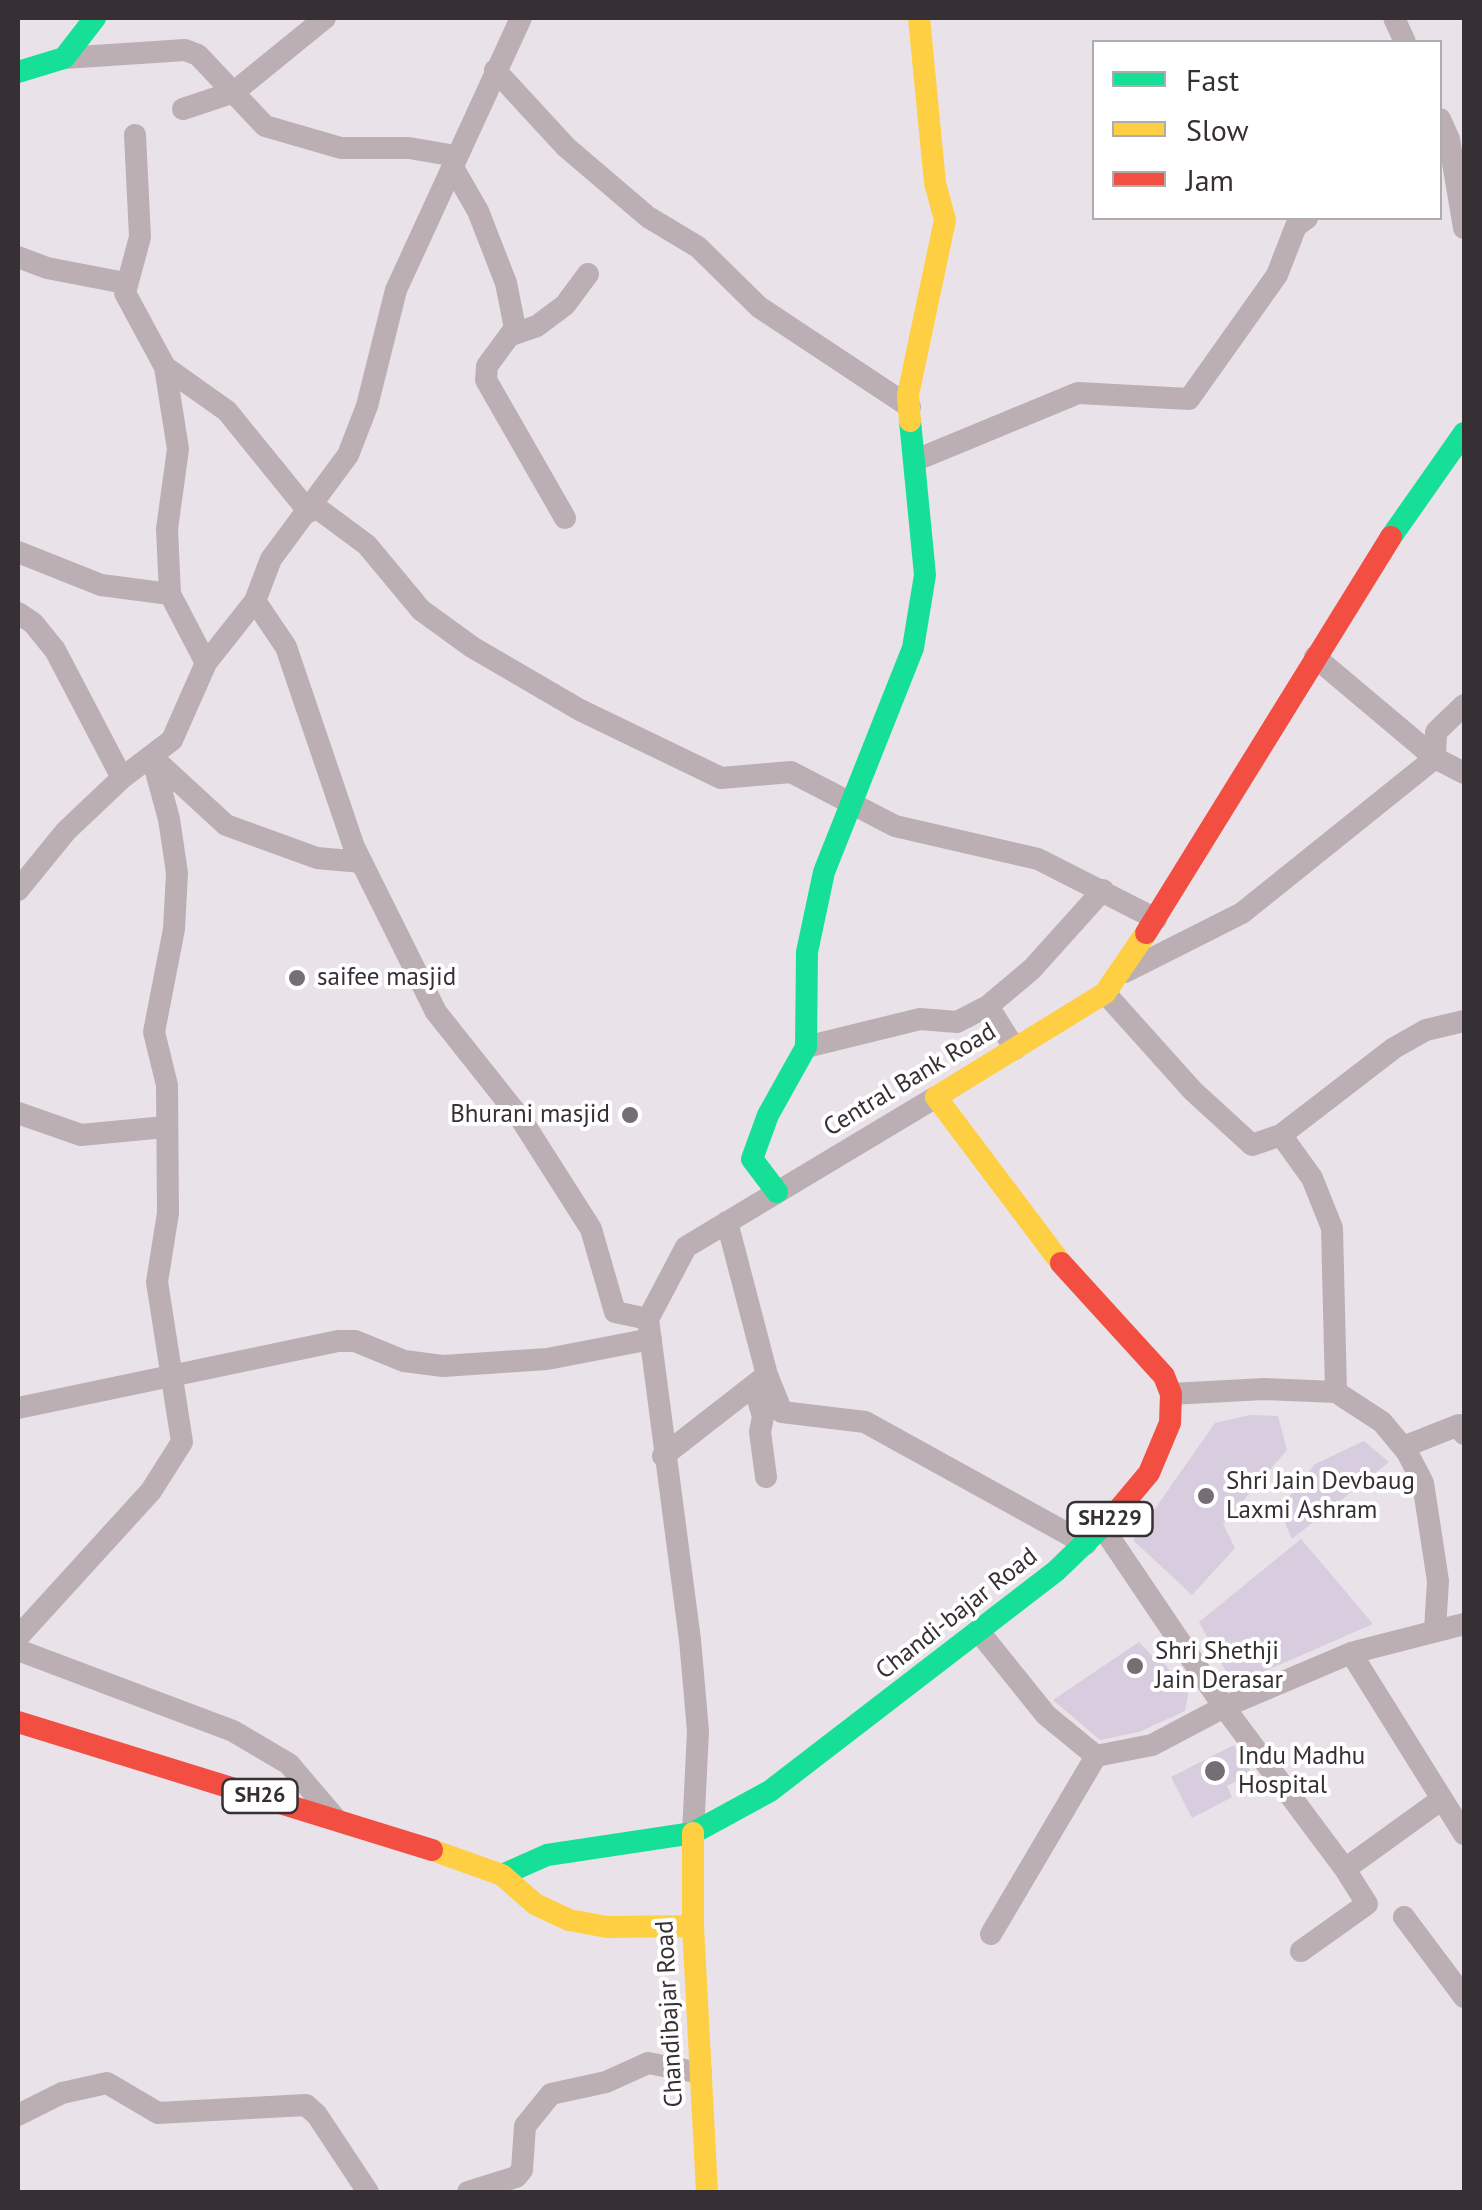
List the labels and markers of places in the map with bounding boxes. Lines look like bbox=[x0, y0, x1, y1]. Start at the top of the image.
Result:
place label: saifee masjid bbox=[317, 963, 456, 993]
marker: saifee masjid bbox=[286, 967, 308, 989]
place label: Bhurani masjid bbox=[450, 1100, 610, 1130]
marker: Bhurani masjid bbox=[619, 1104, 641, 1126]
place label: Shri Jain Devbaug Laxmi Ashram bbox=[1226, 1467, 1415, 1526]
marker: Shri Jain Devbaug Laxmi Ashram bbox=[1195, 1485, 1217, 1507]
place label: Shri Shethji Jain Derasar bbox=[1155, 1637, 1283, 1696]
marker: Shri Shethji Jain Derasar bbox=[1124, 1655, 1146, 1677]
place label: Indu Madhu Hospital bbox=[1238, 1742, 1365, 1801]
marker: Indu Madhu Hospital bbox=[1202, 1758, 1228, 1784]

